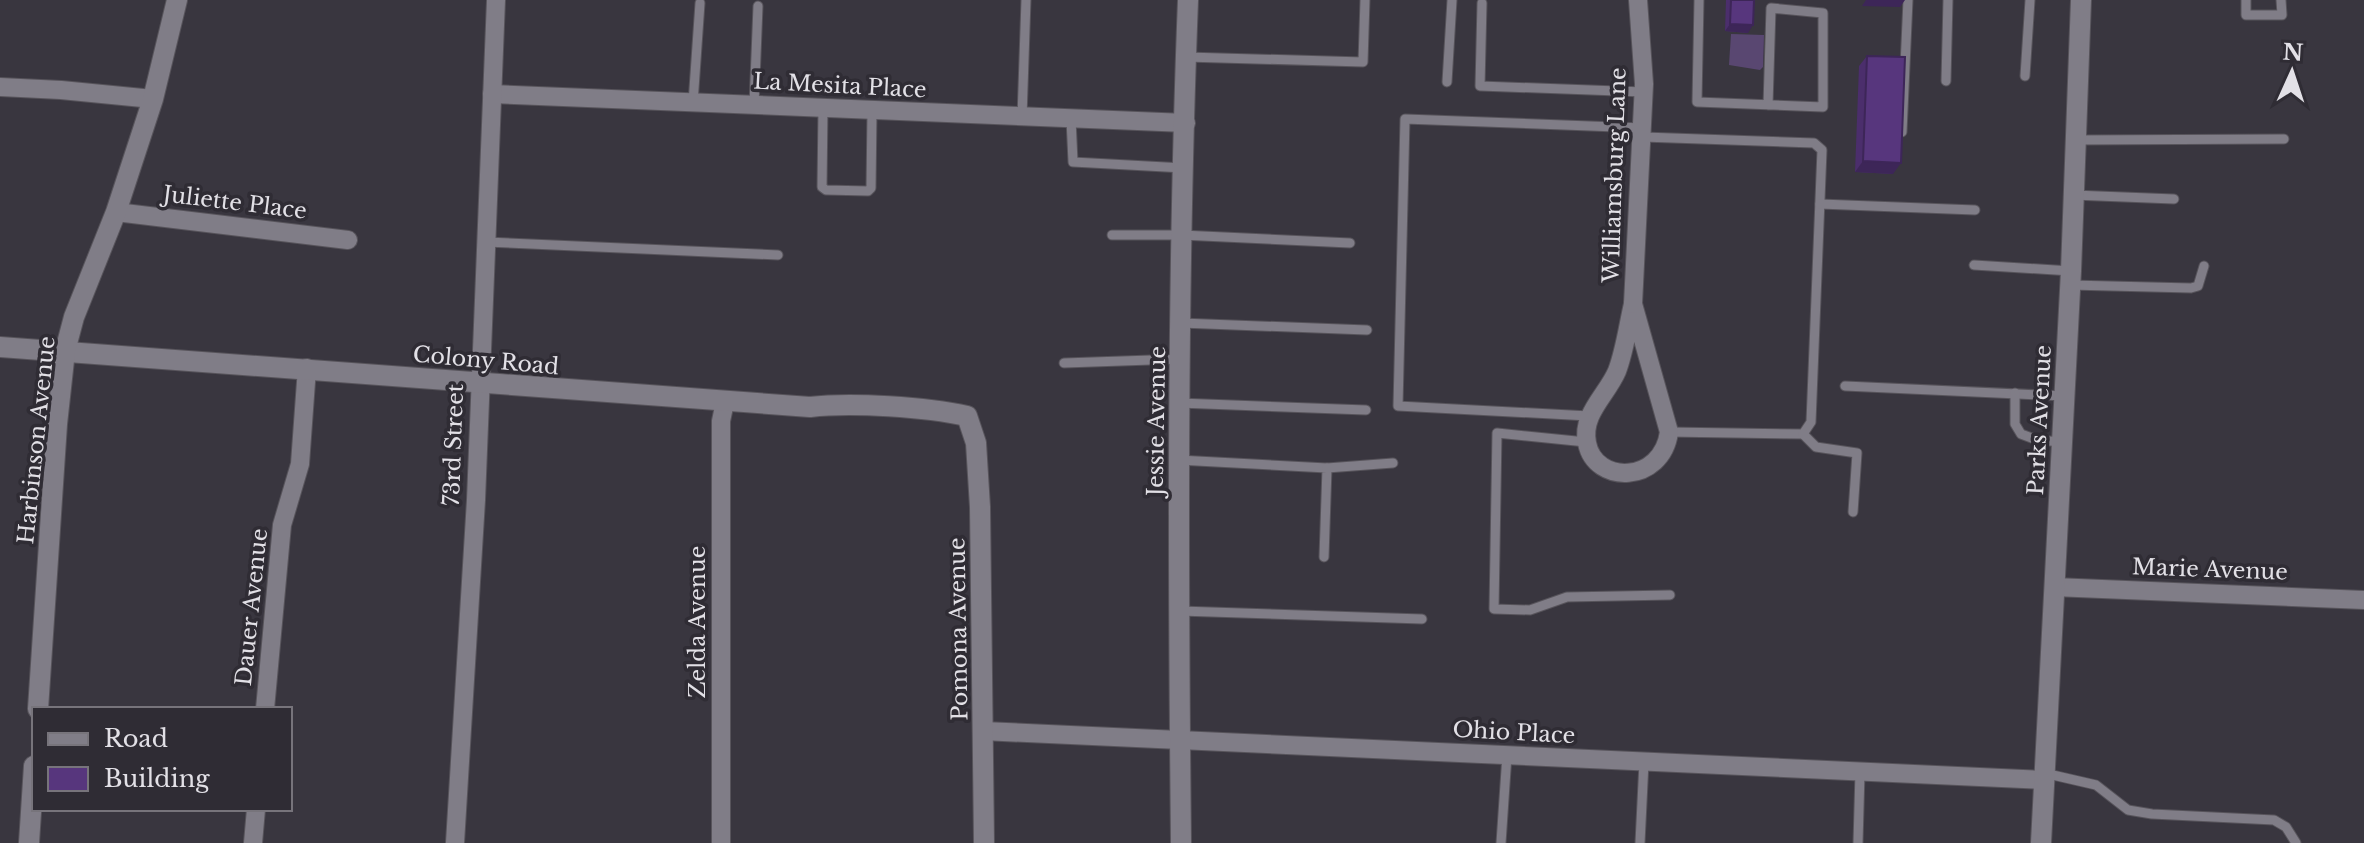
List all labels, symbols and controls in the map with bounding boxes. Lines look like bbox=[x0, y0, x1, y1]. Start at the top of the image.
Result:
north arrow bbox=[2252, 32, 2332, 112]
text: N bbox=[2282, 39, 2304, 67]
street label: La Mesita Place bbox=[753, 67, 927, 104]
street label: Williamsburg Lane bbox=[1597, 67, 1632, 284]
street label: Juliette Place bbox=[159, 180, 308, 225]
street label: Harbinson Avenue bbox=[12, 335, 61, 545]
street label: Colony Road bbox=[412, 341, 560, 380]
street label: Parks Avenue bbox=[2022, 344, 2057, 496]
street label: Jessie Avenue bbox=[1142, 346, 1171, 499]
street label: 73rd Street bbox=[438, 383, 469, 507]
street label: Dauer Avenue bbox=[230, 527, 273, 687]
street label: Pomona Avenue bbox=[943, 537, 974, 721]
street label: Zelda Avenue bbox=[684, 546, 711, 698]
street label: Marie Avenue bbox=[2132, 553, 2288, 586]
legend bbox=[32, 707, 292, 811]
street label: Ohio Place bbox=[1452, 716, 1576, 749]
text: Road bbox=[104, 724, 168, 753]
text: Building bbox=[104, 764, 210, 793]

